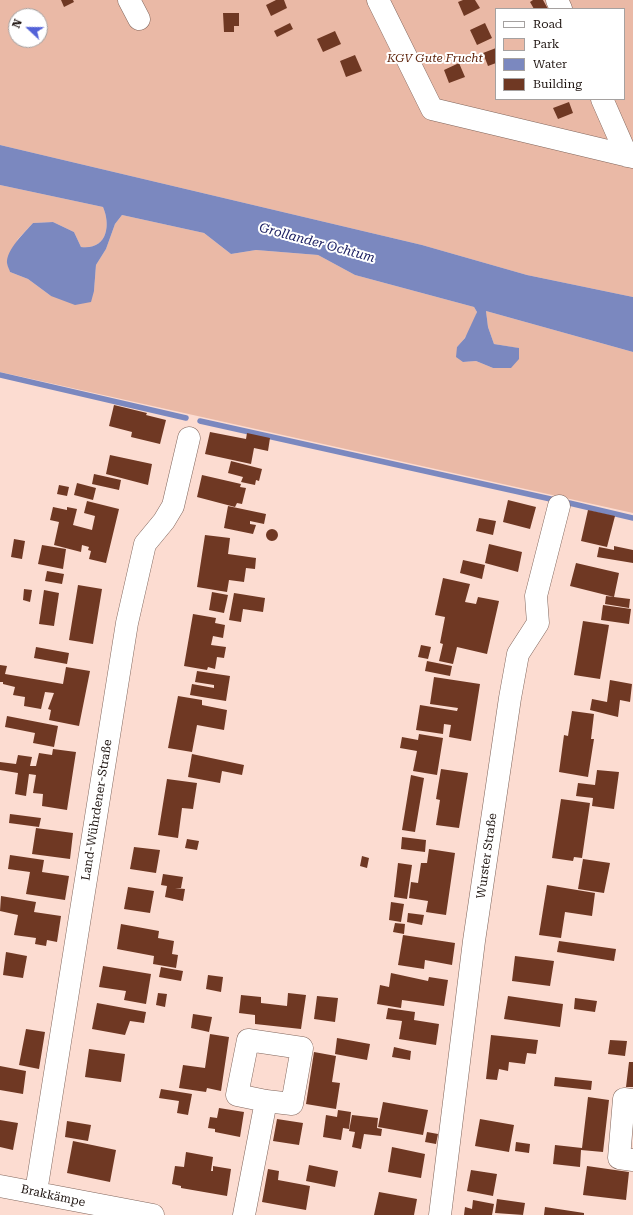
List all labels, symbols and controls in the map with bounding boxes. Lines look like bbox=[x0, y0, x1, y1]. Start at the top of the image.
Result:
north arrow bbox=[8, 8, 48, 48]
legend bbox=[495, 8, 625, 100]
text: N bbox=[10, 17, 25, 30]
text: Road bbox=[533, 17, 562, 31]
text: Park bbox=[533, 37, 559, 51]
park label: KGV Gute Frucht bbox=[387, 51, 483, 65]
text: Water bbox=[533, 57, 567, 71]
text: Building bbox=[533, 77, 582, 91]
water label: Grollander Ochtum bbox=[257, 220, 377, 266]
street label: Land-Wührdener-Straße bbox=[79, 738, 115, 882]
street label: Wurster Straße bbox=[474, 812, 500, 900]
street label: Brakkämpe bbox=[19, 1182, 87, 1210]

